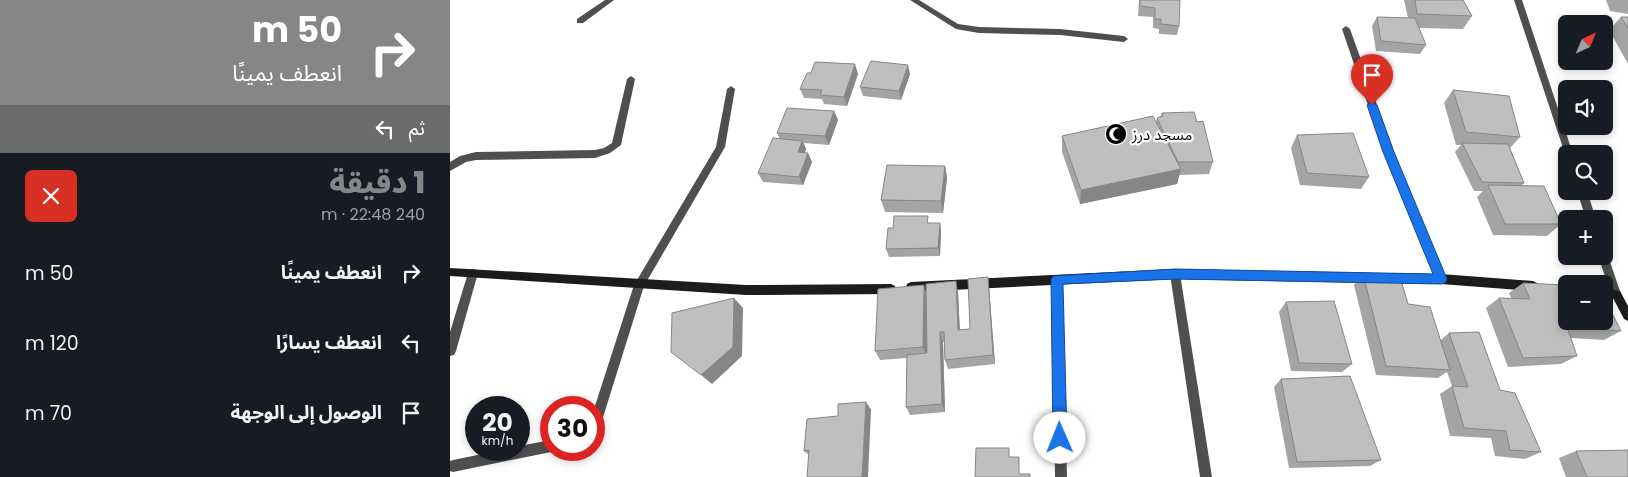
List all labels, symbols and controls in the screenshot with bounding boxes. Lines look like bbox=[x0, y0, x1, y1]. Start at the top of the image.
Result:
text: 50 m bbox=[252, 5, 342, 54]
north arrow bbox=[1558, 15, 1612, 70]
map controls bbox=[1558, 15, 1613, 330]
icon: right bbox=[360, 20, 425, 85]
pin bbox=[1351, 54, 1393, 105]
text: انعطف يمينًا bbox=[232, 58, 342, 89]
icon: arrive bbox=[1358, 61, 1386, 89]
button: sound bbox=[1558, 80, 1613, 135]
icon: left bbox=[371, 115, 399, 143]
text: ثم bbox=[409, 115, 425, 142]
mosque icon: مسجد درز bbox=[1104, 122, 1128, 146]
place label: مسجد درز bbox=[1131, 124, 1192, 145]
button: search bbox=[1558, 145, 1613, 200]
text: 1 دقيقة bbox=[329, 161, 425, 204]
button: close bbox=[25, 170, 77, 222]
text: 240 m · 22:48 bbox=[321, 203, 425, 226]
button: + bbox=[1558, 210, 1613, 265]
text: انعطف يمينًا bbox=[281, 259, 382, 286]
icon: right bbox=[397, 259, 425, 287]
text: 50 m bbox=[25, 260, 74, 287]
button: − bbox=[1558, 275, 1613, 330]
text: انعطف يسارًا bbox=[276, 329, 382, 356]
icon: left bbox=[397, 329, 425, 357]
text: 120 m bbox=[25, 330, 79, 357]
speed limit sign: 30 bbox=[540, 396, 605, 461]
text: الوصول إلى الوجهة bbox=[230, 399, 382, 426]
icon: arrive bbox=[397, 399, 425, 427]
text: 70 m bbox=[25, 400, 72, 427]
text: 20 bbox=[482, 405, 513, 440]
position arrow bbox=[1033, 411, 1085, 463]
text: km/h bbox=[482, 432, 513, 449]

